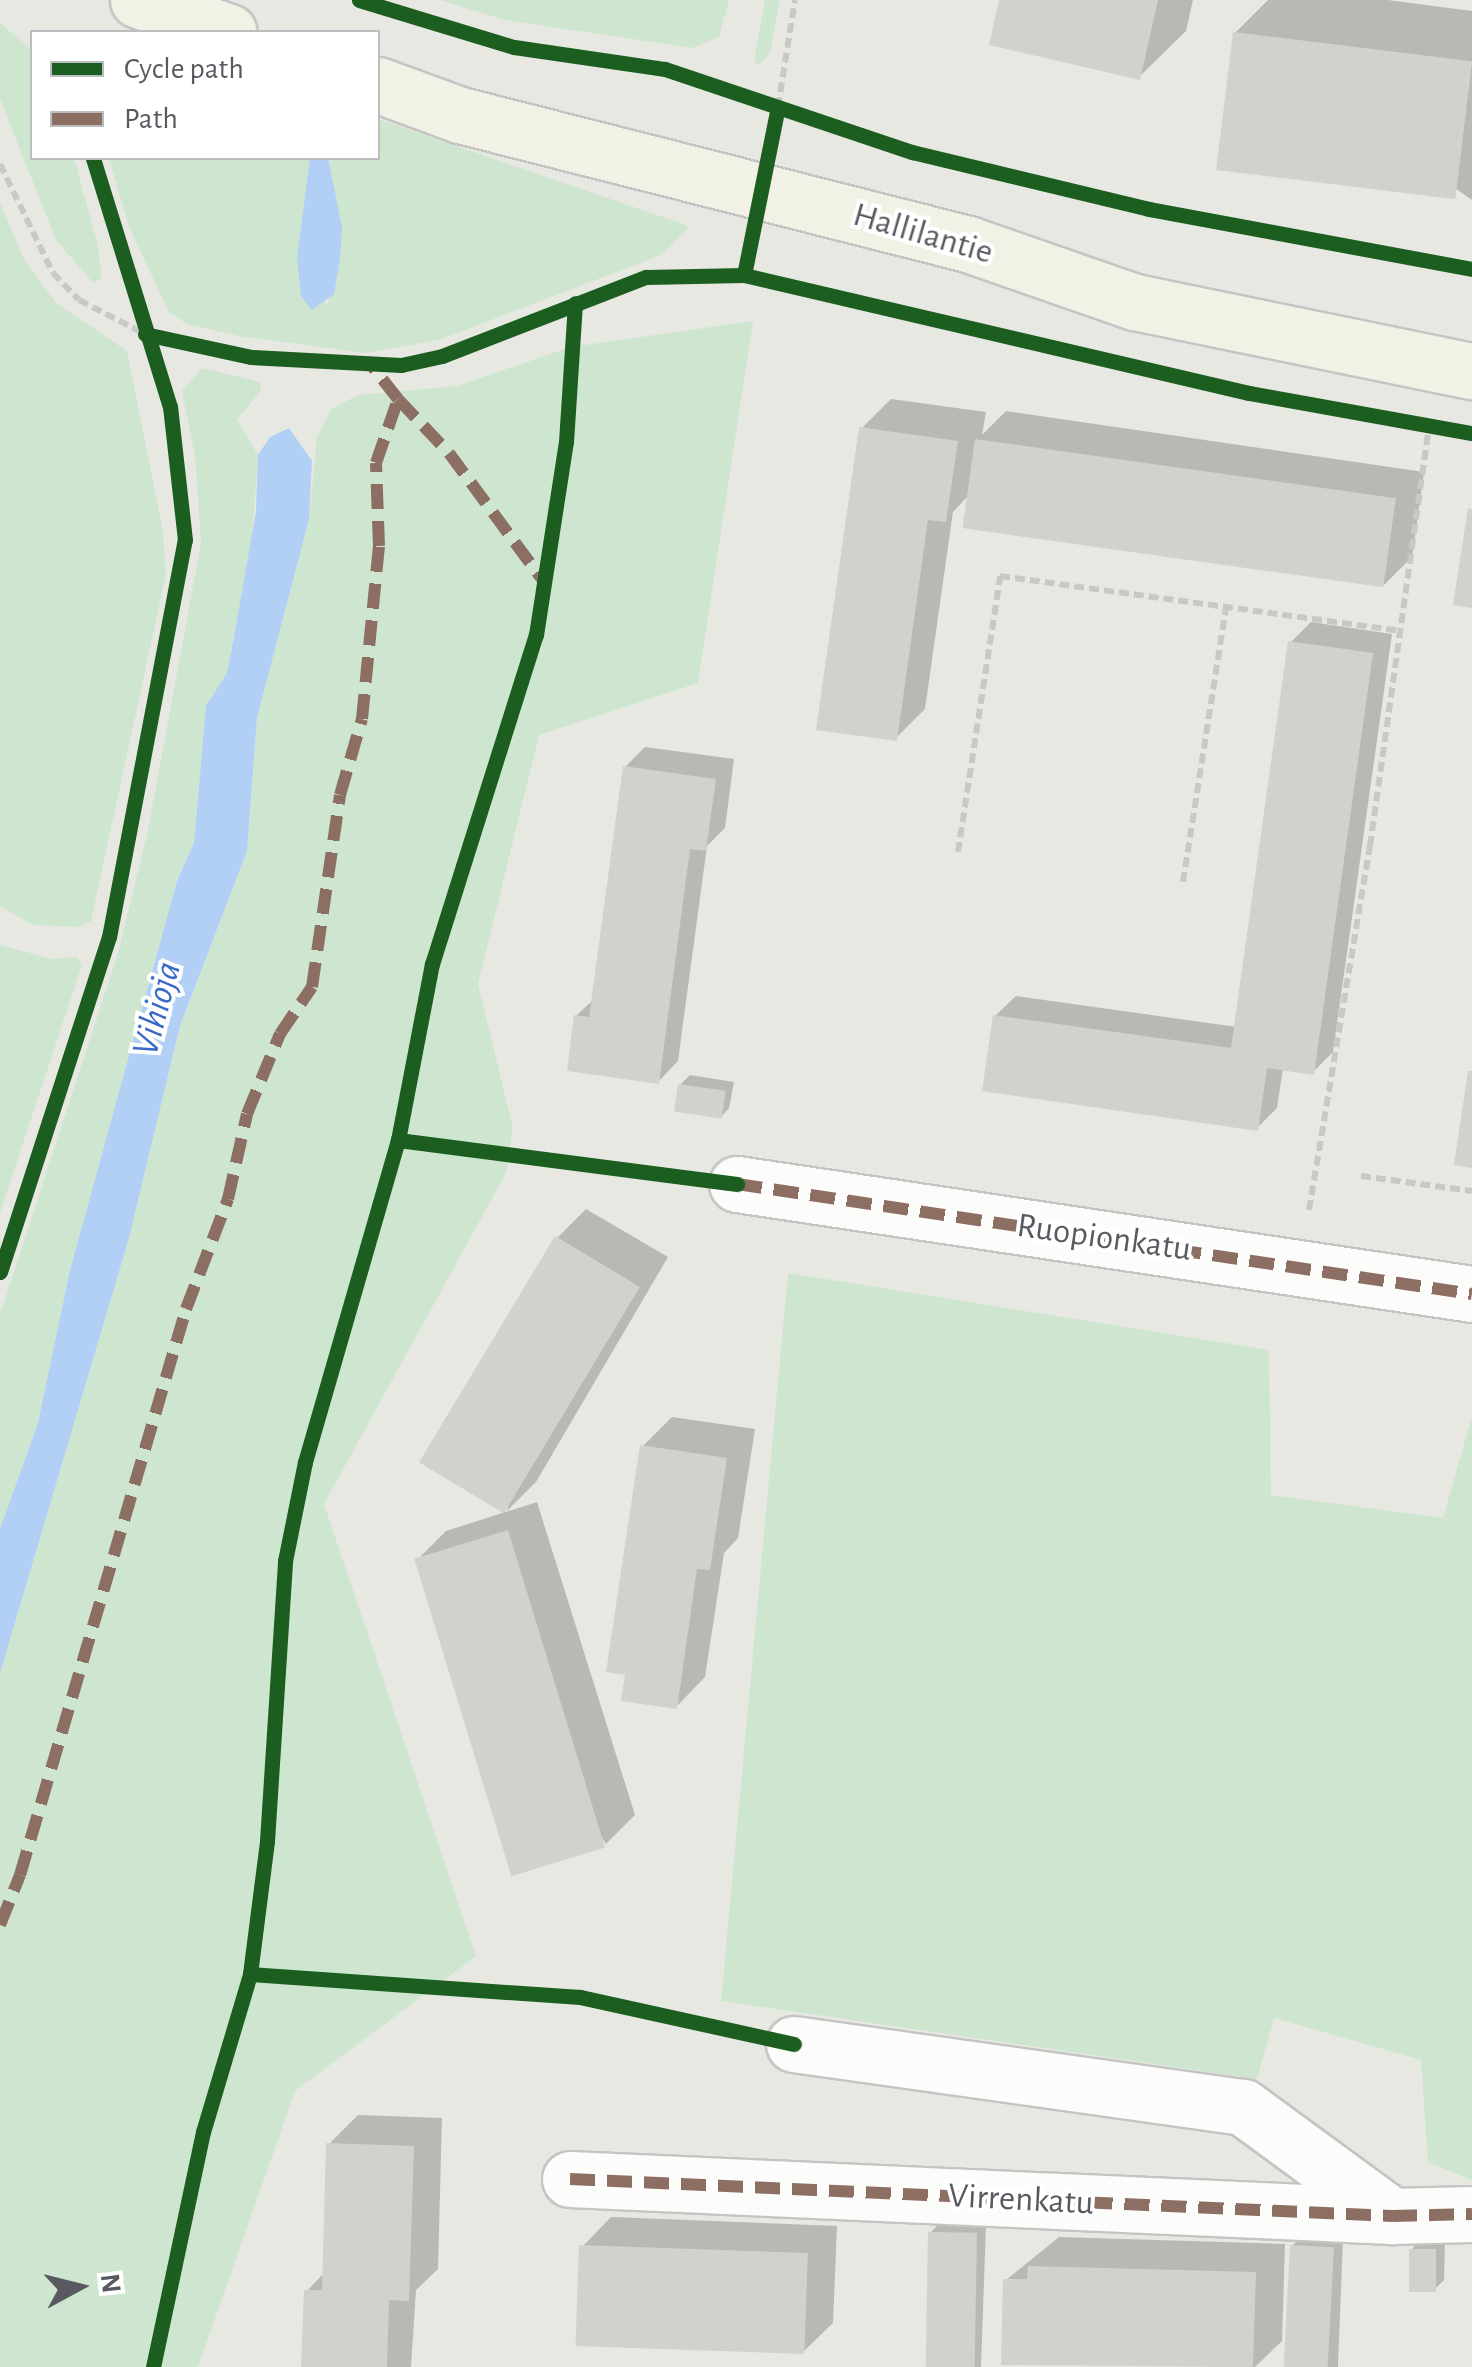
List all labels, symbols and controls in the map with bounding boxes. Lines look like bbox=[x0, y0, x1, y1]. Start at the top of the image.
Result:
legend bbox=[30, 30, 380, 160]
text: Cycle path bbox=[124, 54, 244, 84]
text: Path bbox=[124, 104, 178, 134]
street label: Hallilantie bbox=[848, 194, 998, 274]
water label: Vihioja bbox=[124, 957, 192, 1061]
street label: Ruopionkatu bbox=[1014, 1205, 1194, 1271]
street label: Virrenkatu bbox=[947, 2175, 1095, 2225]
north arrow bbox=[30, 2237, 130, 2337]
text: N bbox=[95, 2272, 125, 2295]

